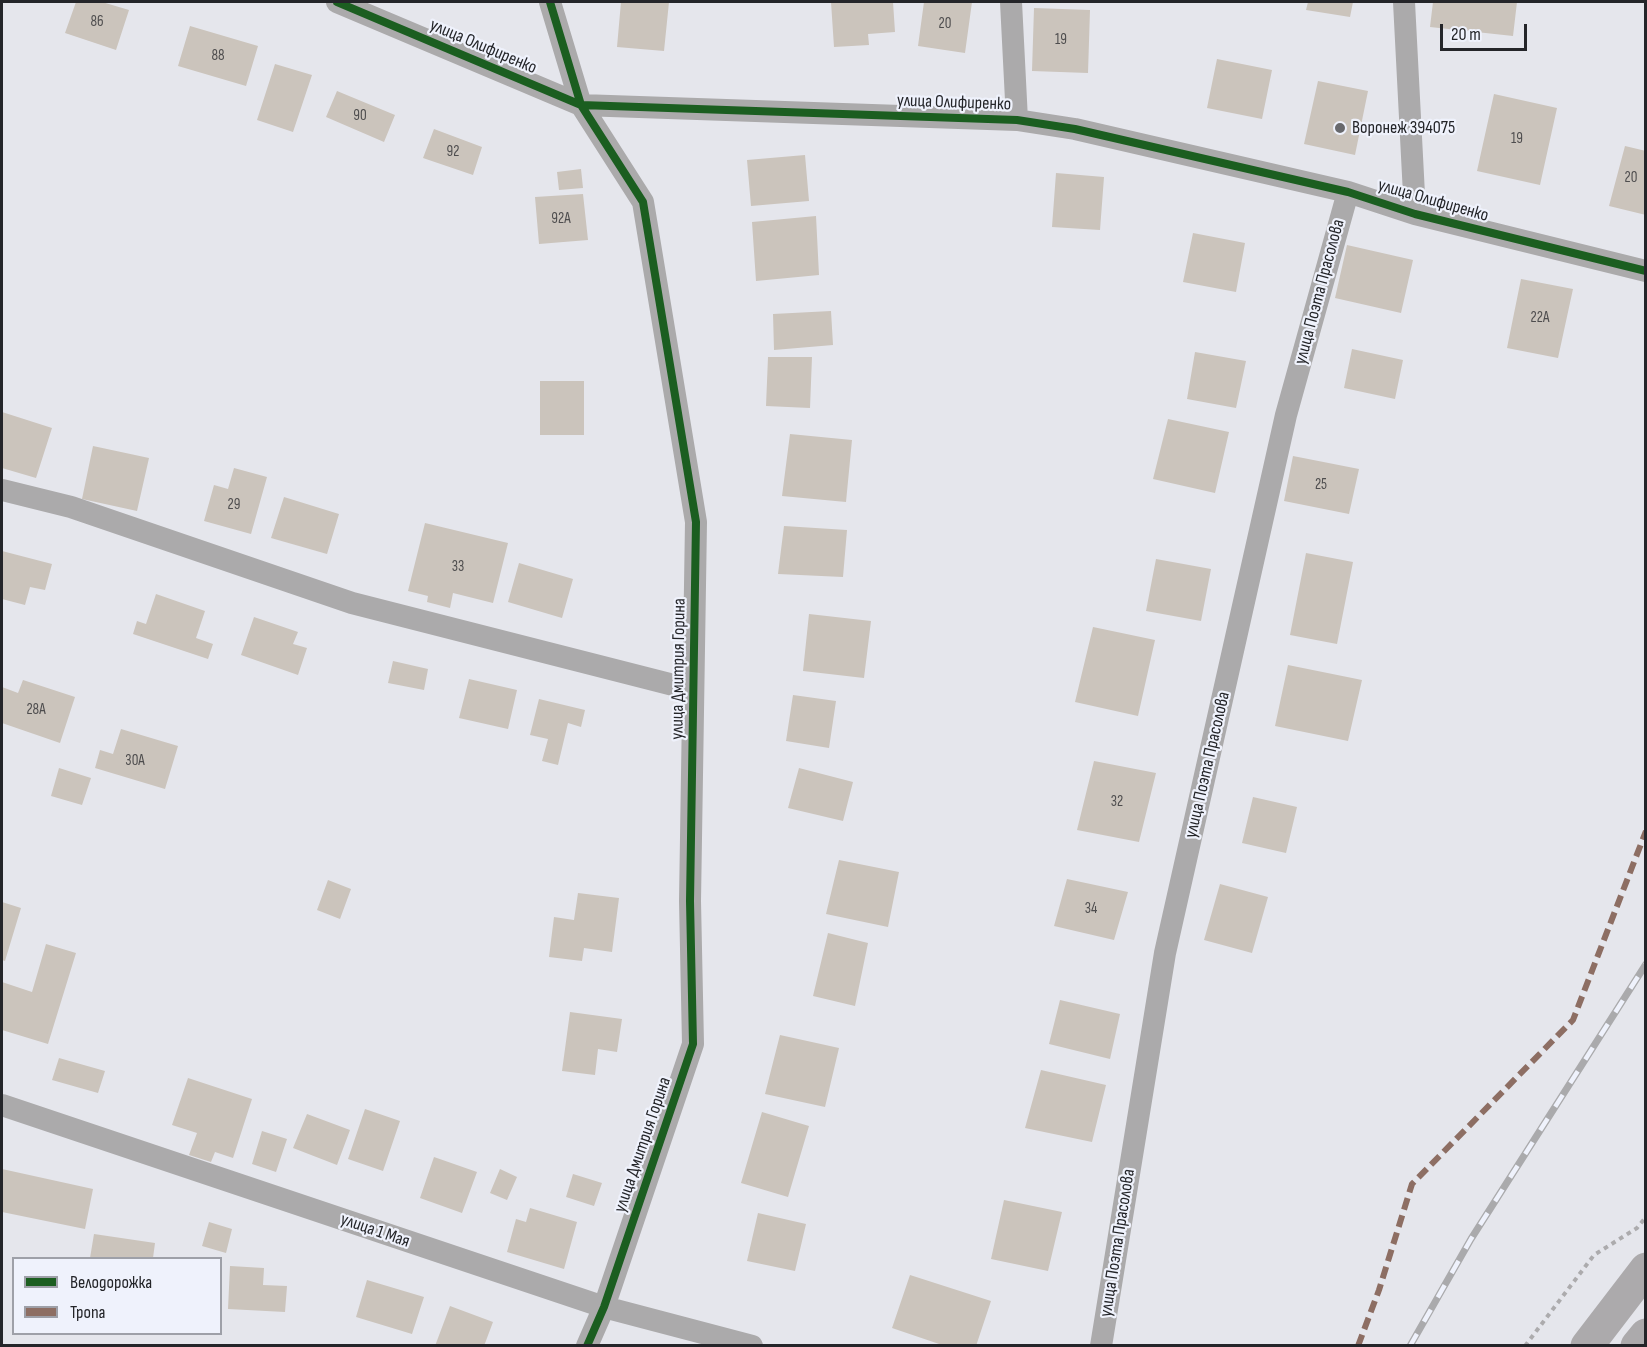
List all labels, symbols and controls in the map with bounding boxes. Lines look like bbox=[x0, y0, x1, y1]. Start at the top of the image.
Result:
scale bar bbox=[1443, 12, 1530, 50]
house number: 86 bbox=[90, 13, 104, 31]
street label: улица Олифиренко bbox=[426, 15, 540, 79]
house number: 20 bbox=[939, 15, 951, 33]
text: 20 m bbox=[1451, 24, 1481, 45]
house number: 19 bbox=[1055, 31, 1067, 49]
house number: 88 bbox=[211, 47, 225, 65]
street label: улица Олифиренко bbox=[897, 90, 1011, 116]
house number: 90 bbox=[353, 107, 367, 125]
place label: Воронеж 394075 bbox=[1352, 117, 1455, 139]
marker: Воронеж 394075 bbox=[1333, 121, 1347, 135]
house number: 19 bbox=[1511, 130, 1523, 148]
house number: 92 bbox=[447, 143, 459, 161]
house number: 20 bbox=[1625, 169, 1637, 187]
street label: улица Олифиренко bbox=[1375, 175, 1491, 227]
house number: 92А bbox=[551, 210, 571, 228]
street label: улица Поэта Прасолова bbox=[1290, 217, 1350, 367]
house number: 22А bbox=[1531, 309, 1549, 327]
house number: 25 bbox=[1315, 476, 1327, 494]
house number: 29 bbox=[228, 496, 240, 514]
house number: 33 bbox=[452, 558, 464, 576]
street label: улица Дмитрия Горина bbox=[667, 598, 691, 740]
street label: улица Поэта Прасолова bbox=[1181, 690, 1235, 840]
house number: 28А bbox=[26, 701, 46, 719]
house number: 30А bbox=[125, 752, 145, 770]
house number: 32 bbox=[1111, 793, 1123, 811]
house number: 34 bbox=[1085, 900, 1097, 918]
street label: улица Дмитрия Горина bbox=[610, 1075, 676, 1215]
street label: улица Поэта Прасолова bbox=[1096, 1168, 1140, 1318]
street label: улица 1 Мая bbox=[338, 1209, 412, 1253]
legend bbox=[12, 1257, 222, 1335]
text: Велодорожка bbox=[70, 1272, 152, 1293]
text: Тропа bbox=[70, 1302, 106, 1323]

